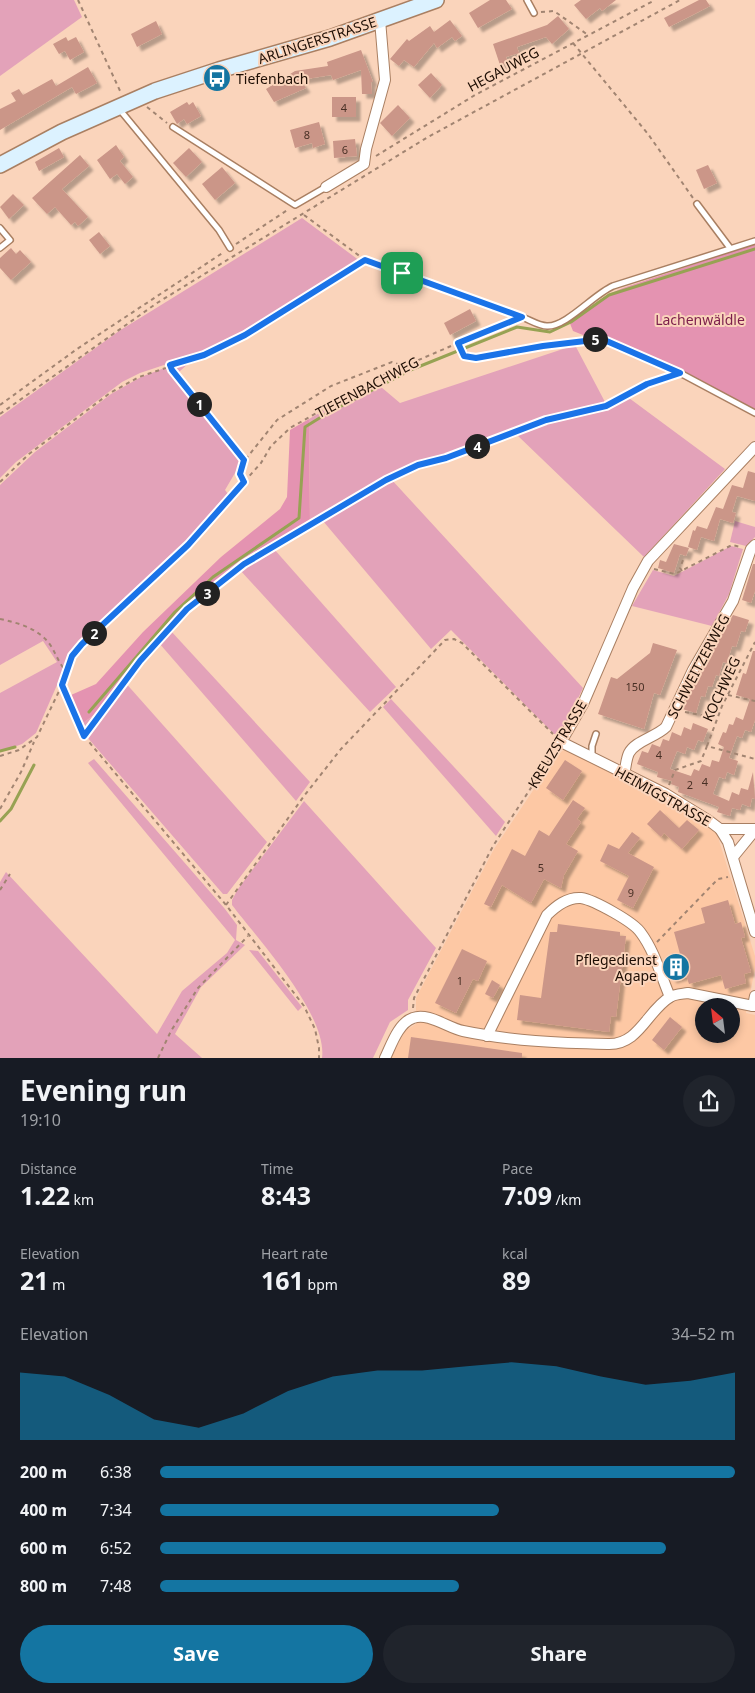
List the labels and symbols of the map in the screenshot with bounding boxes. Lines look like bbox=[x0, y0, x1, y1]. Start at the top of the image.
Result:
street label: ARLINGERSTRASSE bbox=[255, 12, 379, 68]
street label: HEGAUWEG bbox=[464, 42, 542, 96]
bus stop icon: Tiefenbach bbox=[202, 63, 232, 93]
place label: Tiefenbach bbox=[236, 69, 309, 88]
house number: 4 bbox=[341, 100, 348, 115]
house number: 8 bbox=[304, 127, 310, 142]
house number: 6 bbox=[342, 142, 348, 157]
pin bbox=[381, 252, 423, 294]
park label: Lachenwäldle bbox=[655, 310, 745, 329]
pin: 5 bbox=[582, 326, 608, 352]
street label: TIEFENBACHWEG bbox=[312, 352, 422, 422]
pin: 1 bbox=[186, 392, 212, 416]
pin: 4 bbox=[464, 434, 490, 458]
pin: 3 bbox=[194, 580, 220, 606]
street label: SCHWEITZERWEG bbox=[662, 610, 734, 722]
pin: 2 bbox=[82, 620, 106, 646]
street label: KOCHWEG bbox=[698, 653, 744, 725]
house number: 150 bbox=[626, 679, 644, 694]
street label: KREUZSTRASSE bbox=[523, 696, 591, 792]
house number: 4 bbox=[656, 747, 663, 762]
street label: HEIMIGSTRASSE bbox=[612, 762, 714, 830]
house number: 4 bbox=[702, 774, 709, 789]
house number: 2 bbox=[687, 777, 693, 792]
house number: 5 bbox=[538, 860, 544, 875]
house number: 9 bbox=[628, 885, 634, 900]
place label: Pflegedienst Agape bbox=[575, 950, 657, 985]
building icon: Pflegedienst Agape bbox=[661, 952, 691, 982]
house number: 1 bbox=[457, 973, 463, 988]
north arrow bbox=[695, 998, 740, 1042]

